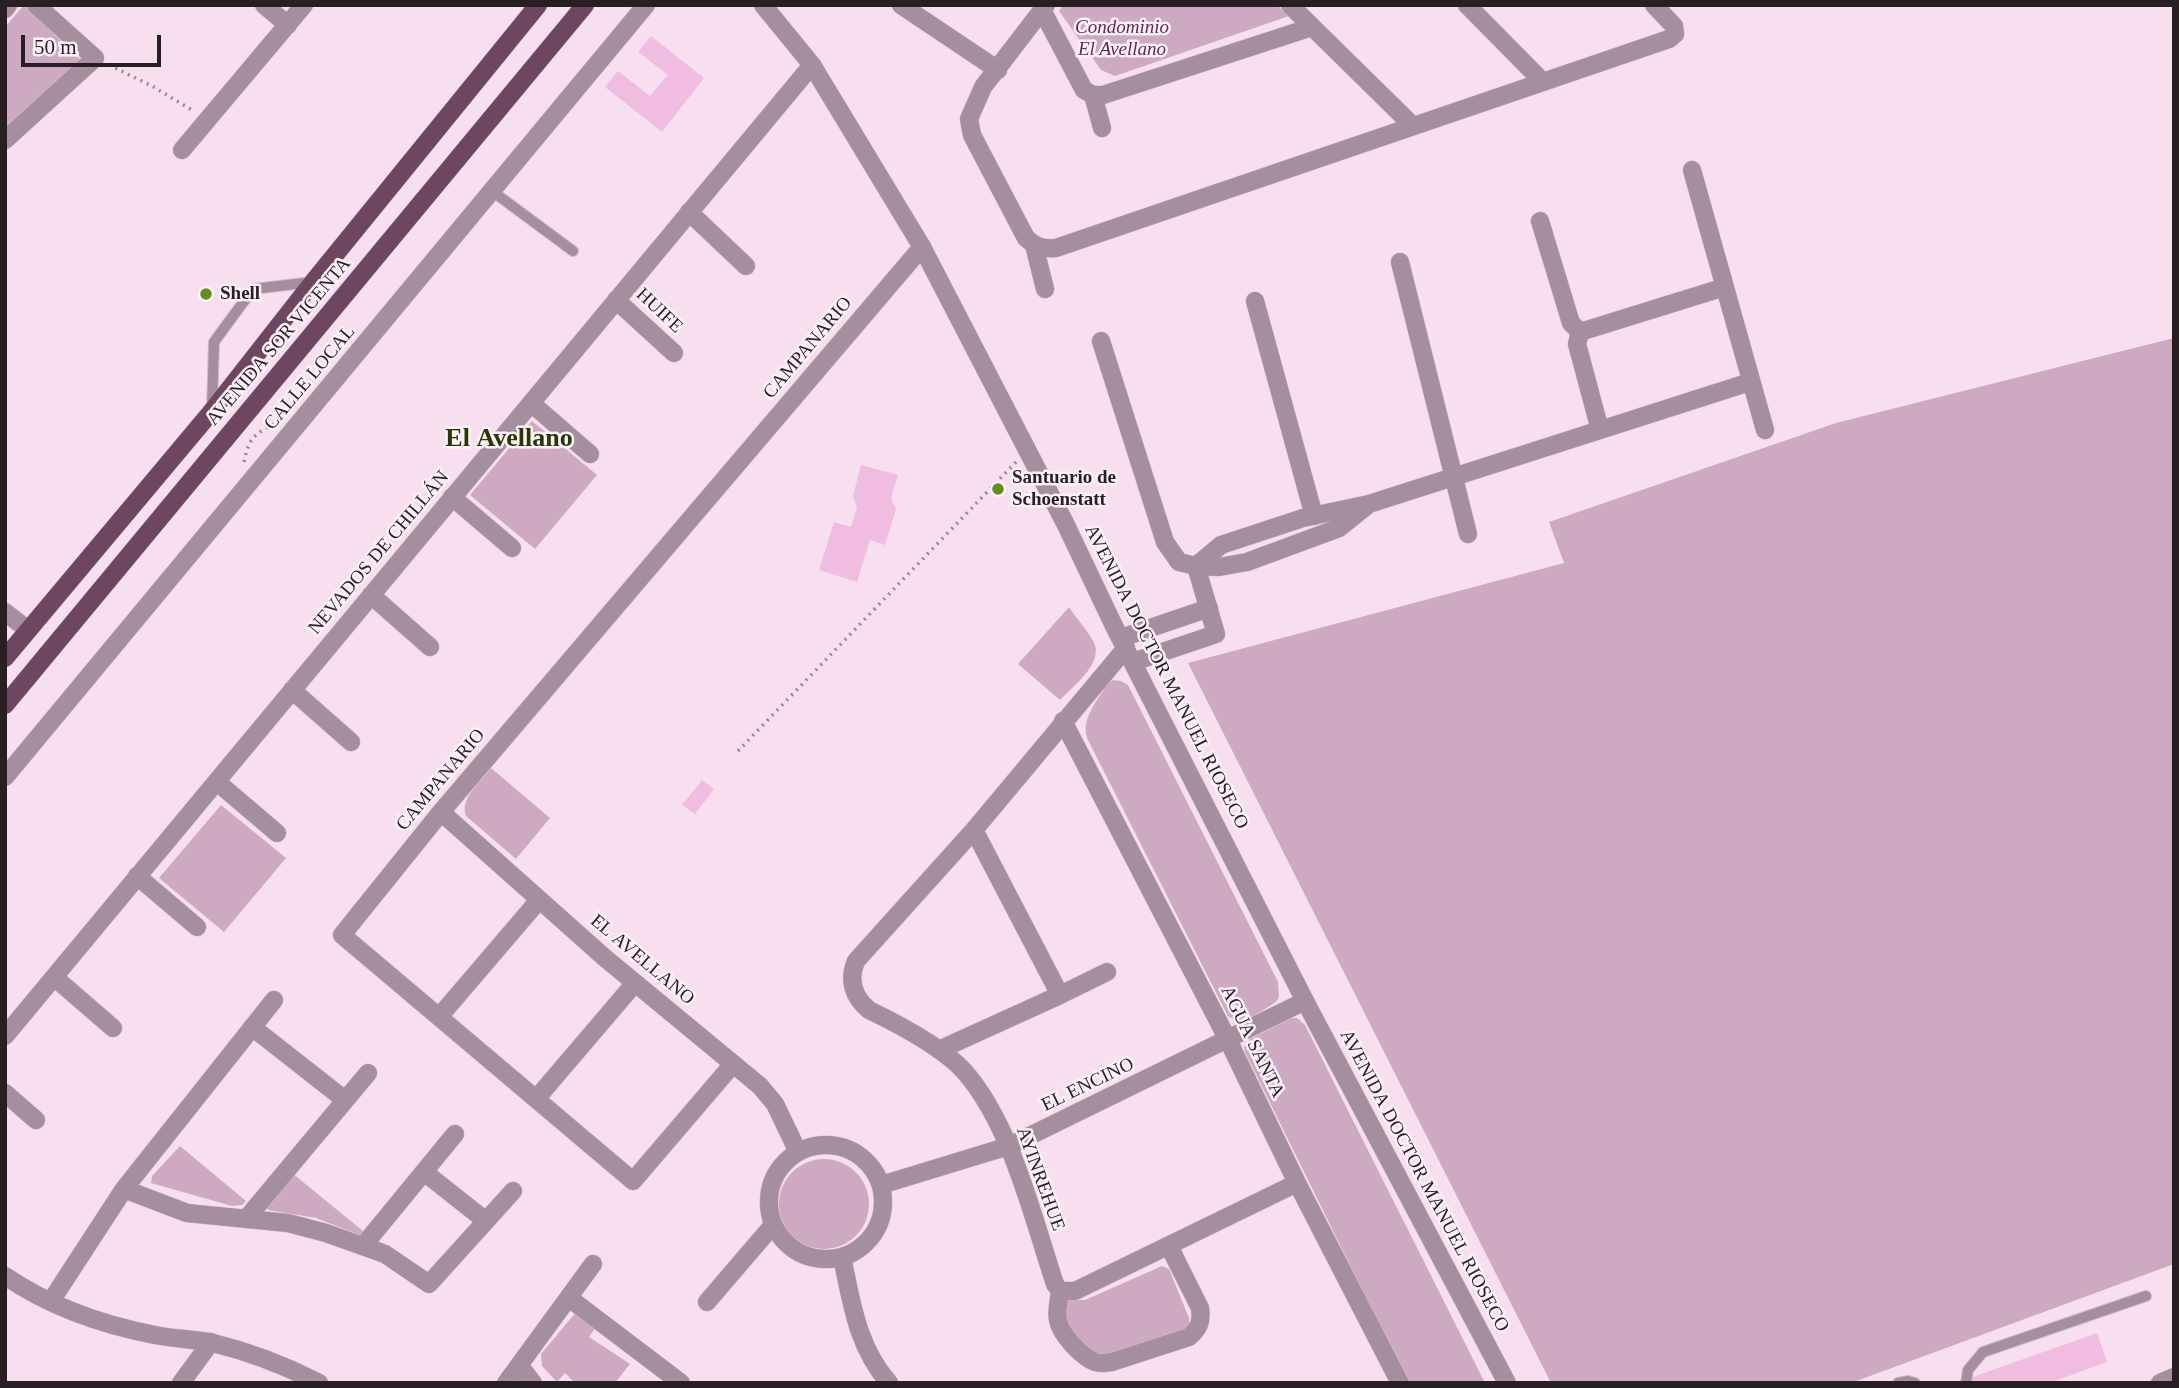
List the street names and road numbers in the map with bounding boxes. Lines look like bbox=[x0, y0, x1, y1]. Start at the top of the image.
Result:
street label: AVENIDA SOR VICENTA bbox=[202, 253, 356, 431]
street label: HUIFE bbox=[631, 284, 687, 338]
street label: CAMPANARIO bbox=[759, 292, 857, 404]
street label: CALLE LOCAL bbox=[260, 321, 360, 435]
street label: NEVADOS DE CHILLÁN bbox=[304, 467, 454, 639]
street label: AVENIDA DOCTOR MANUEL RIOSECO bbox=[1079, 521, 1253, 833]
street label: CAMPANARIO bbox=[392, 724, 490, 836]
street label: EL AVELLANO bbox=[585, 910, 699, 1010]
street label: AGUA SANTA bbox=[1215, 982, 1289, 1102]
street label: AVENIDA DOCTOR MANUEL RIOSECO bbox=[1334, 1026, 1514, 1336]
street label: EL ENCINO bbox=[1038, 1053, 1138, 1117]
street label: AYINREHUE bbox=[1011, 1124, 1069, 1234]

